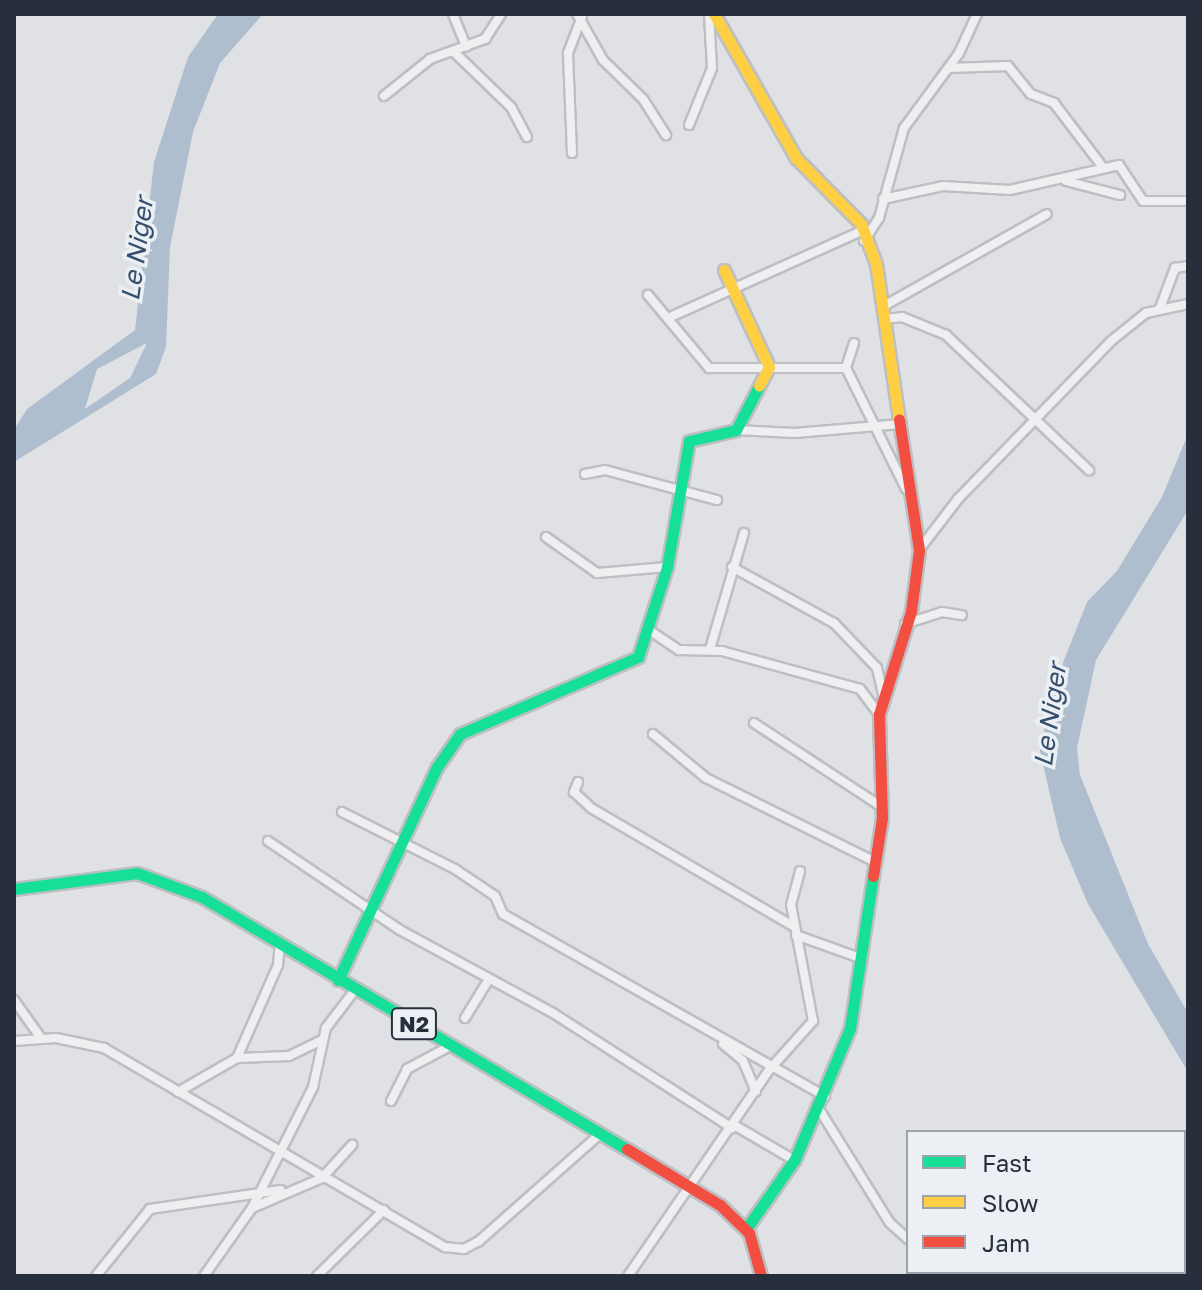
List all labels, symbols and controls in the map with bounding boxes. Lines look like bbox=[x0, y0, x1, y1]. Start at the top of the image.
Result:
water label: Le Niger bbox=[114, 195, 160, 303]
water label: Le Niger bbox=[1027, 661, 1073, 769]
road number: N2 bbox=[390, 1006, 438, 1042]
legend bbox=[906, 1130, 1186, 1274]
text: Fast bbox=[982, 1148, 1032, 1177]
text: Slow bbox=[982, 1188, 1038, 1217]
text: Jam bbox=[982, 1228, 1030, 1257]

